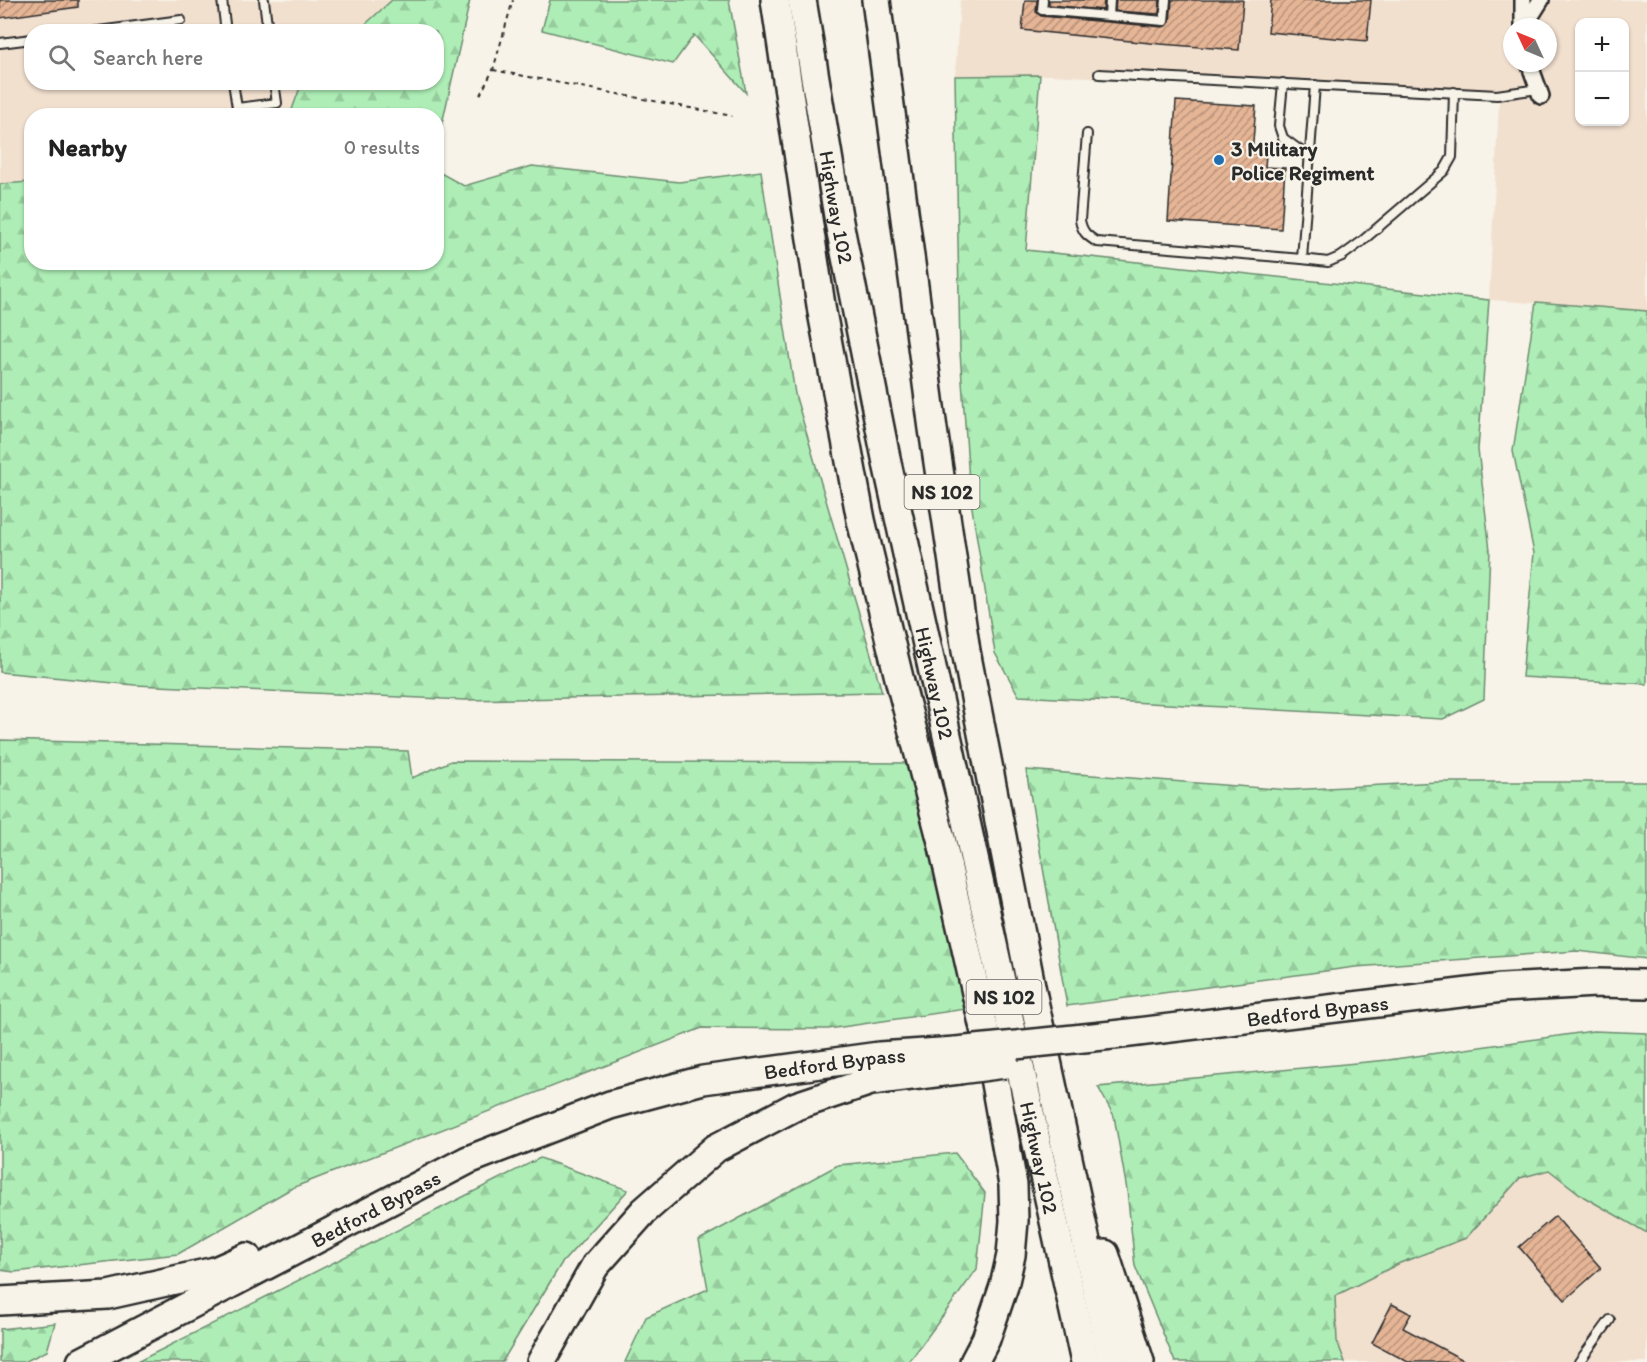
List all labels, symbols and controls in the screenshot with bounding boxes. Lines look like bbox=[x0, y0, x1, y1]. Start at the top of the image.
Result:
north arrow bbox=[1503, 18, 1557, 72]
map controls bbox=[1575, 18, 1629, 126]
button: + bbox=[1575, 18, 1629, 72]
search box bbox=[24, 24, 444, 90]
icon: search bbox=[45, 41, 78, 74]
text: Search here bbox=[93, 44, 203, 71]
button: − bbox=[1575, 72, 1629, 126]
text: Nearby bbox=[48, 131, 127, 163]
text: 0 results bbox=[344, 135, 420, 159]
place label: 3 Military Police Regiment bbox=[1231, 136, 1375, 186]
street label: Highway 102 bbox=[815, 149, 859, 266]
marker: 3 Military Police Regiment bbox=[1212, 153, 1226, 167]
road number: NS 102 bbox=[904, 475, 980, 509]
street label: Highway 102 bbox=[911, 624, 960, 742]
road number: NS 102 bbox=[966, 980, 1042, 1014]
street label: Bedford Bypass bbox=[1245, 989, 1390, 1031]
street label: Bedford Bypass bbox=[762, 1042, 906, 1084]
street label: Highway 102 bbox=[1015, 1099, 1064, 1216]
street label: Bedford Bypass bbox=[306, 1164, 444, 1252]

